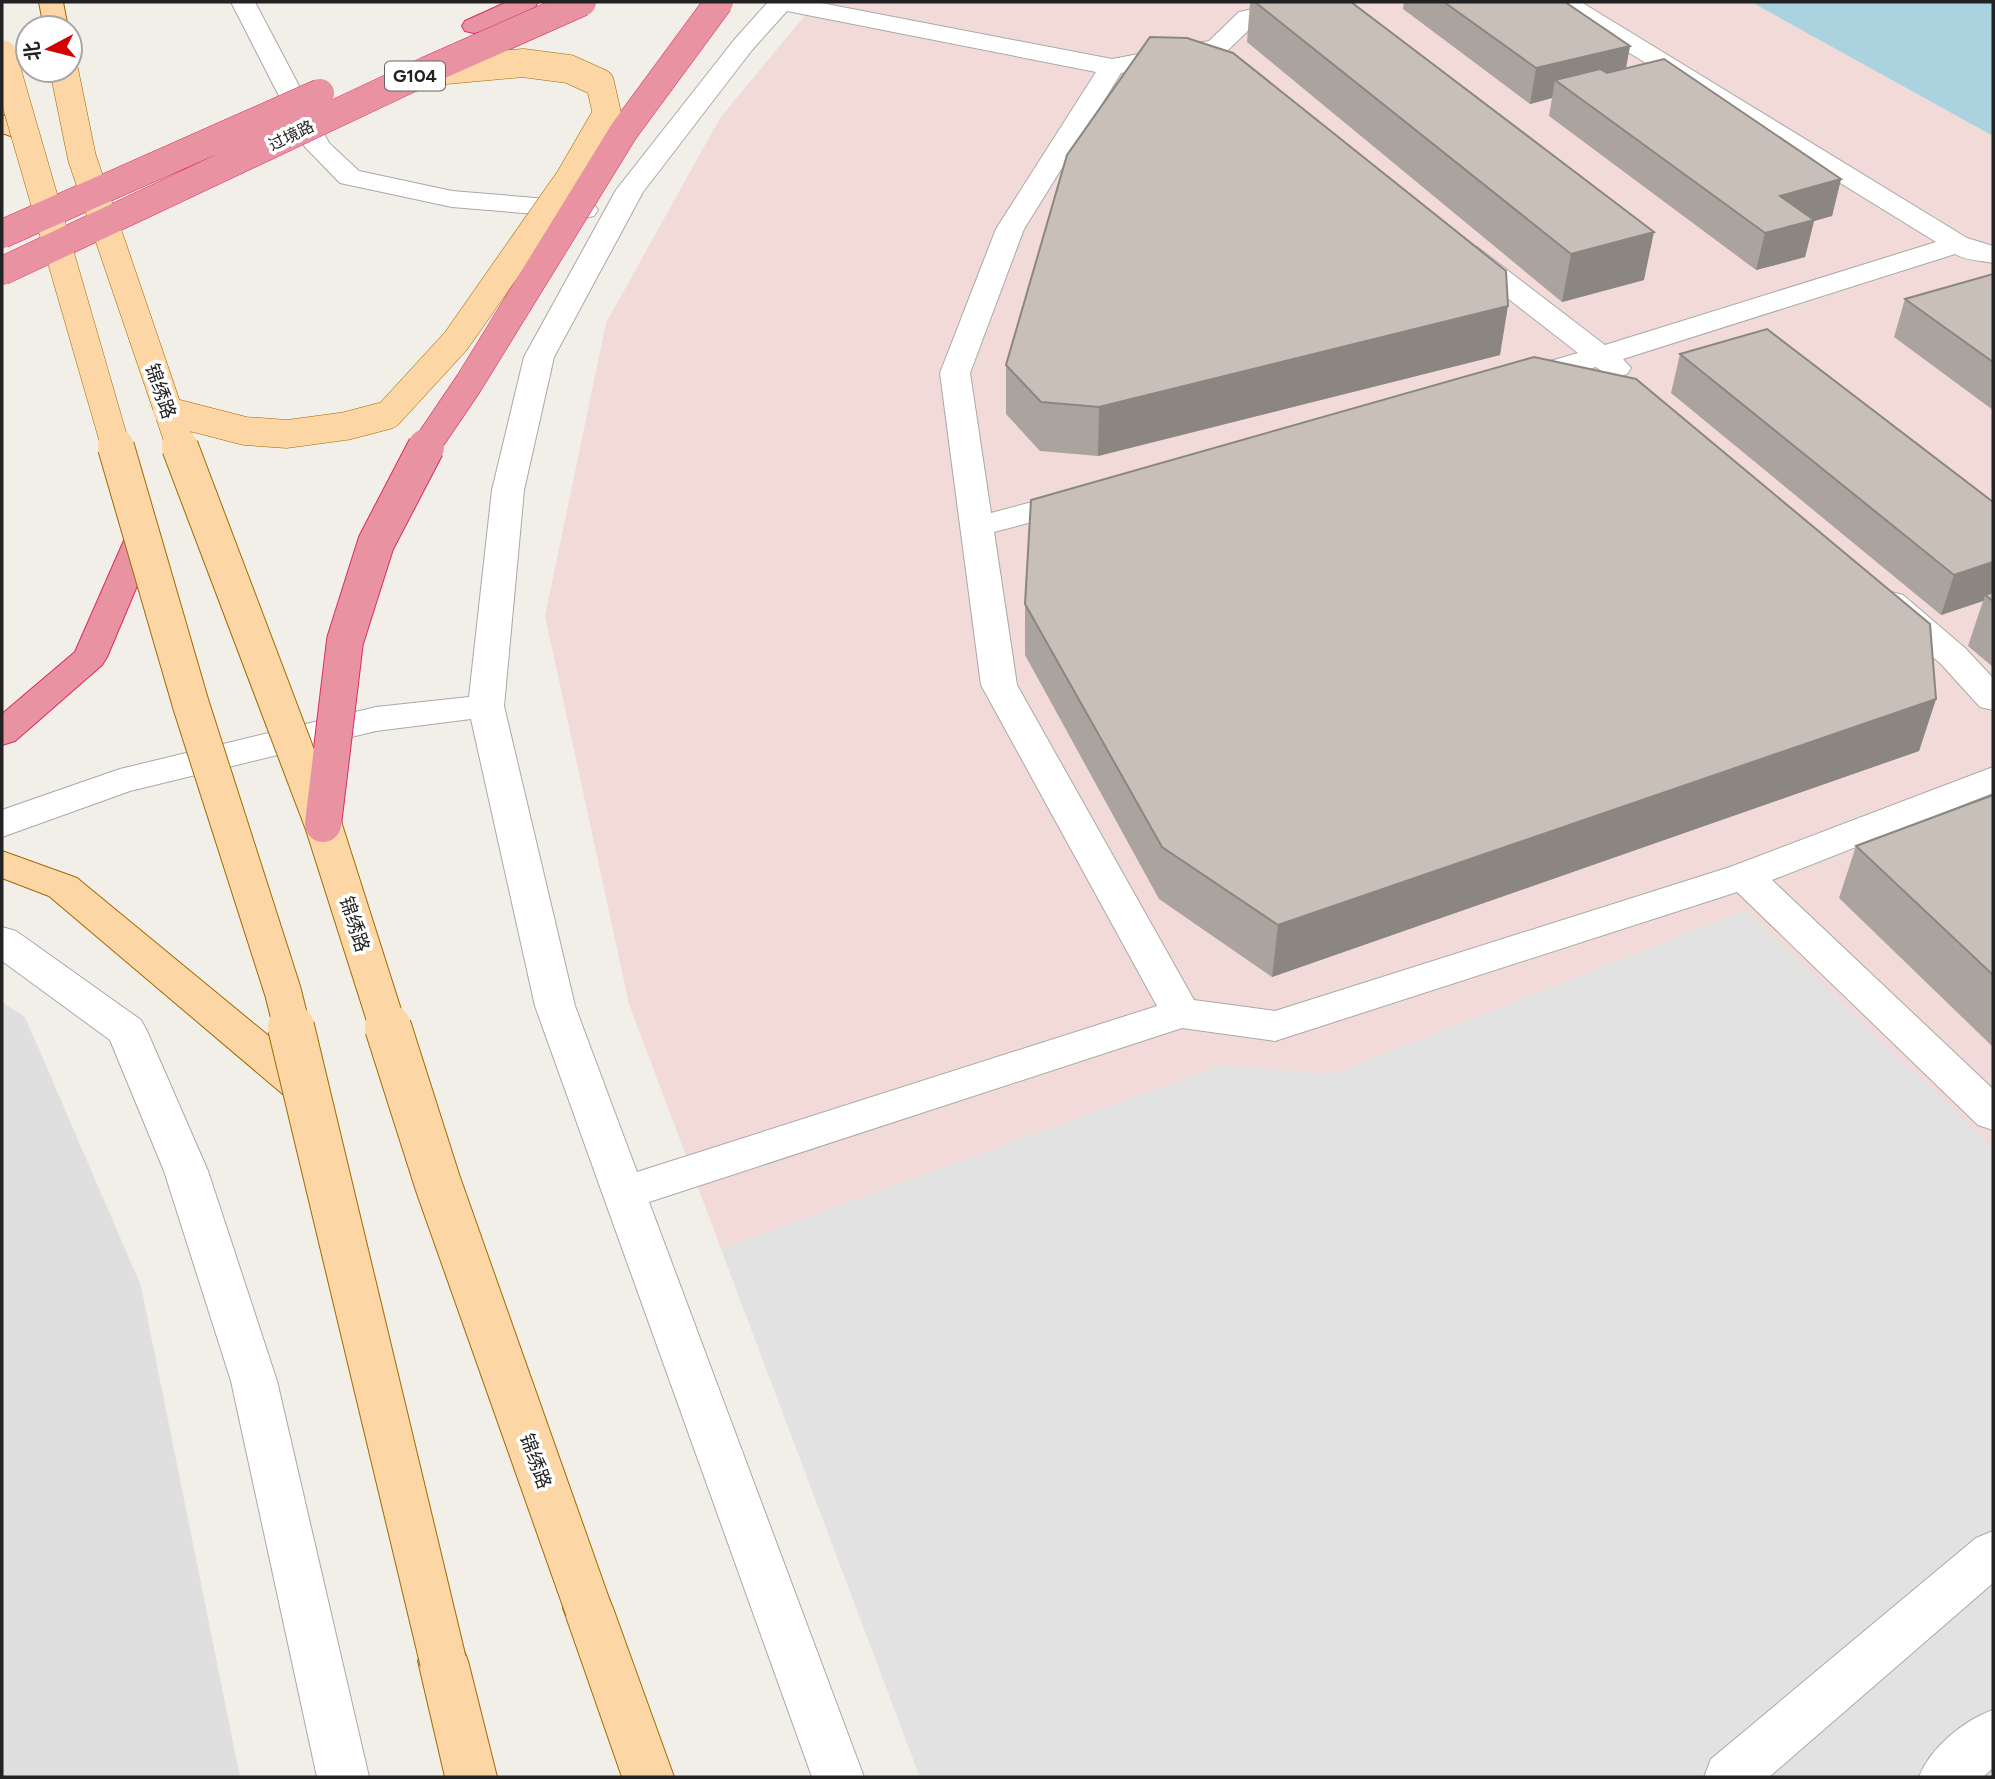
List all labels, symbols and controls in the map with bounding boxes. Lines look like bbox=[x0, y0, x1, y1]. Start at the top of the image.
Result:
north arrow bbox=[14, 14, 84, 84]
text: 北 bbox=[20, 40, 45, 62]
road number: G104 bbox=[385, 62, 445, 90]
street label: 过境路 bbox=[265, 116, 317, 155]
street label: 锦绣路 bbox=[140, 360, 181, 422]
street label: 锦绣路 bbox=[335, 893, 374, 955]
street label: 锦绣路 bbox=[515, 1430, 556, 1492]

